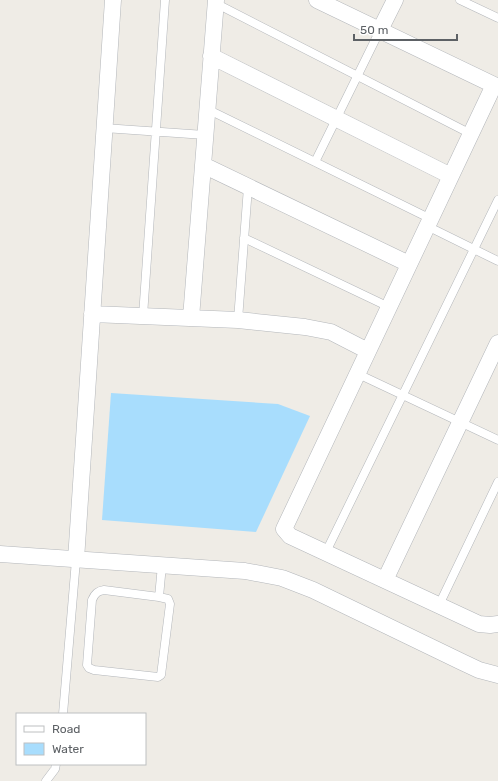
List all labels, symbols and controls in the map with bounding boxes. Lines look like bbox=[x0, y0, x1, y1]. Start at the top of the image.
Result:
scale bar bbox=[354, 16, 457, 42]
text: 50 m bbox=[360, 23, 388, 37]
legend bbox=[16, 713, 146, 765]
text: Road bbox=[52, 722, 80, 736]
text: Water bbox=[52, 742, 84, 756]

